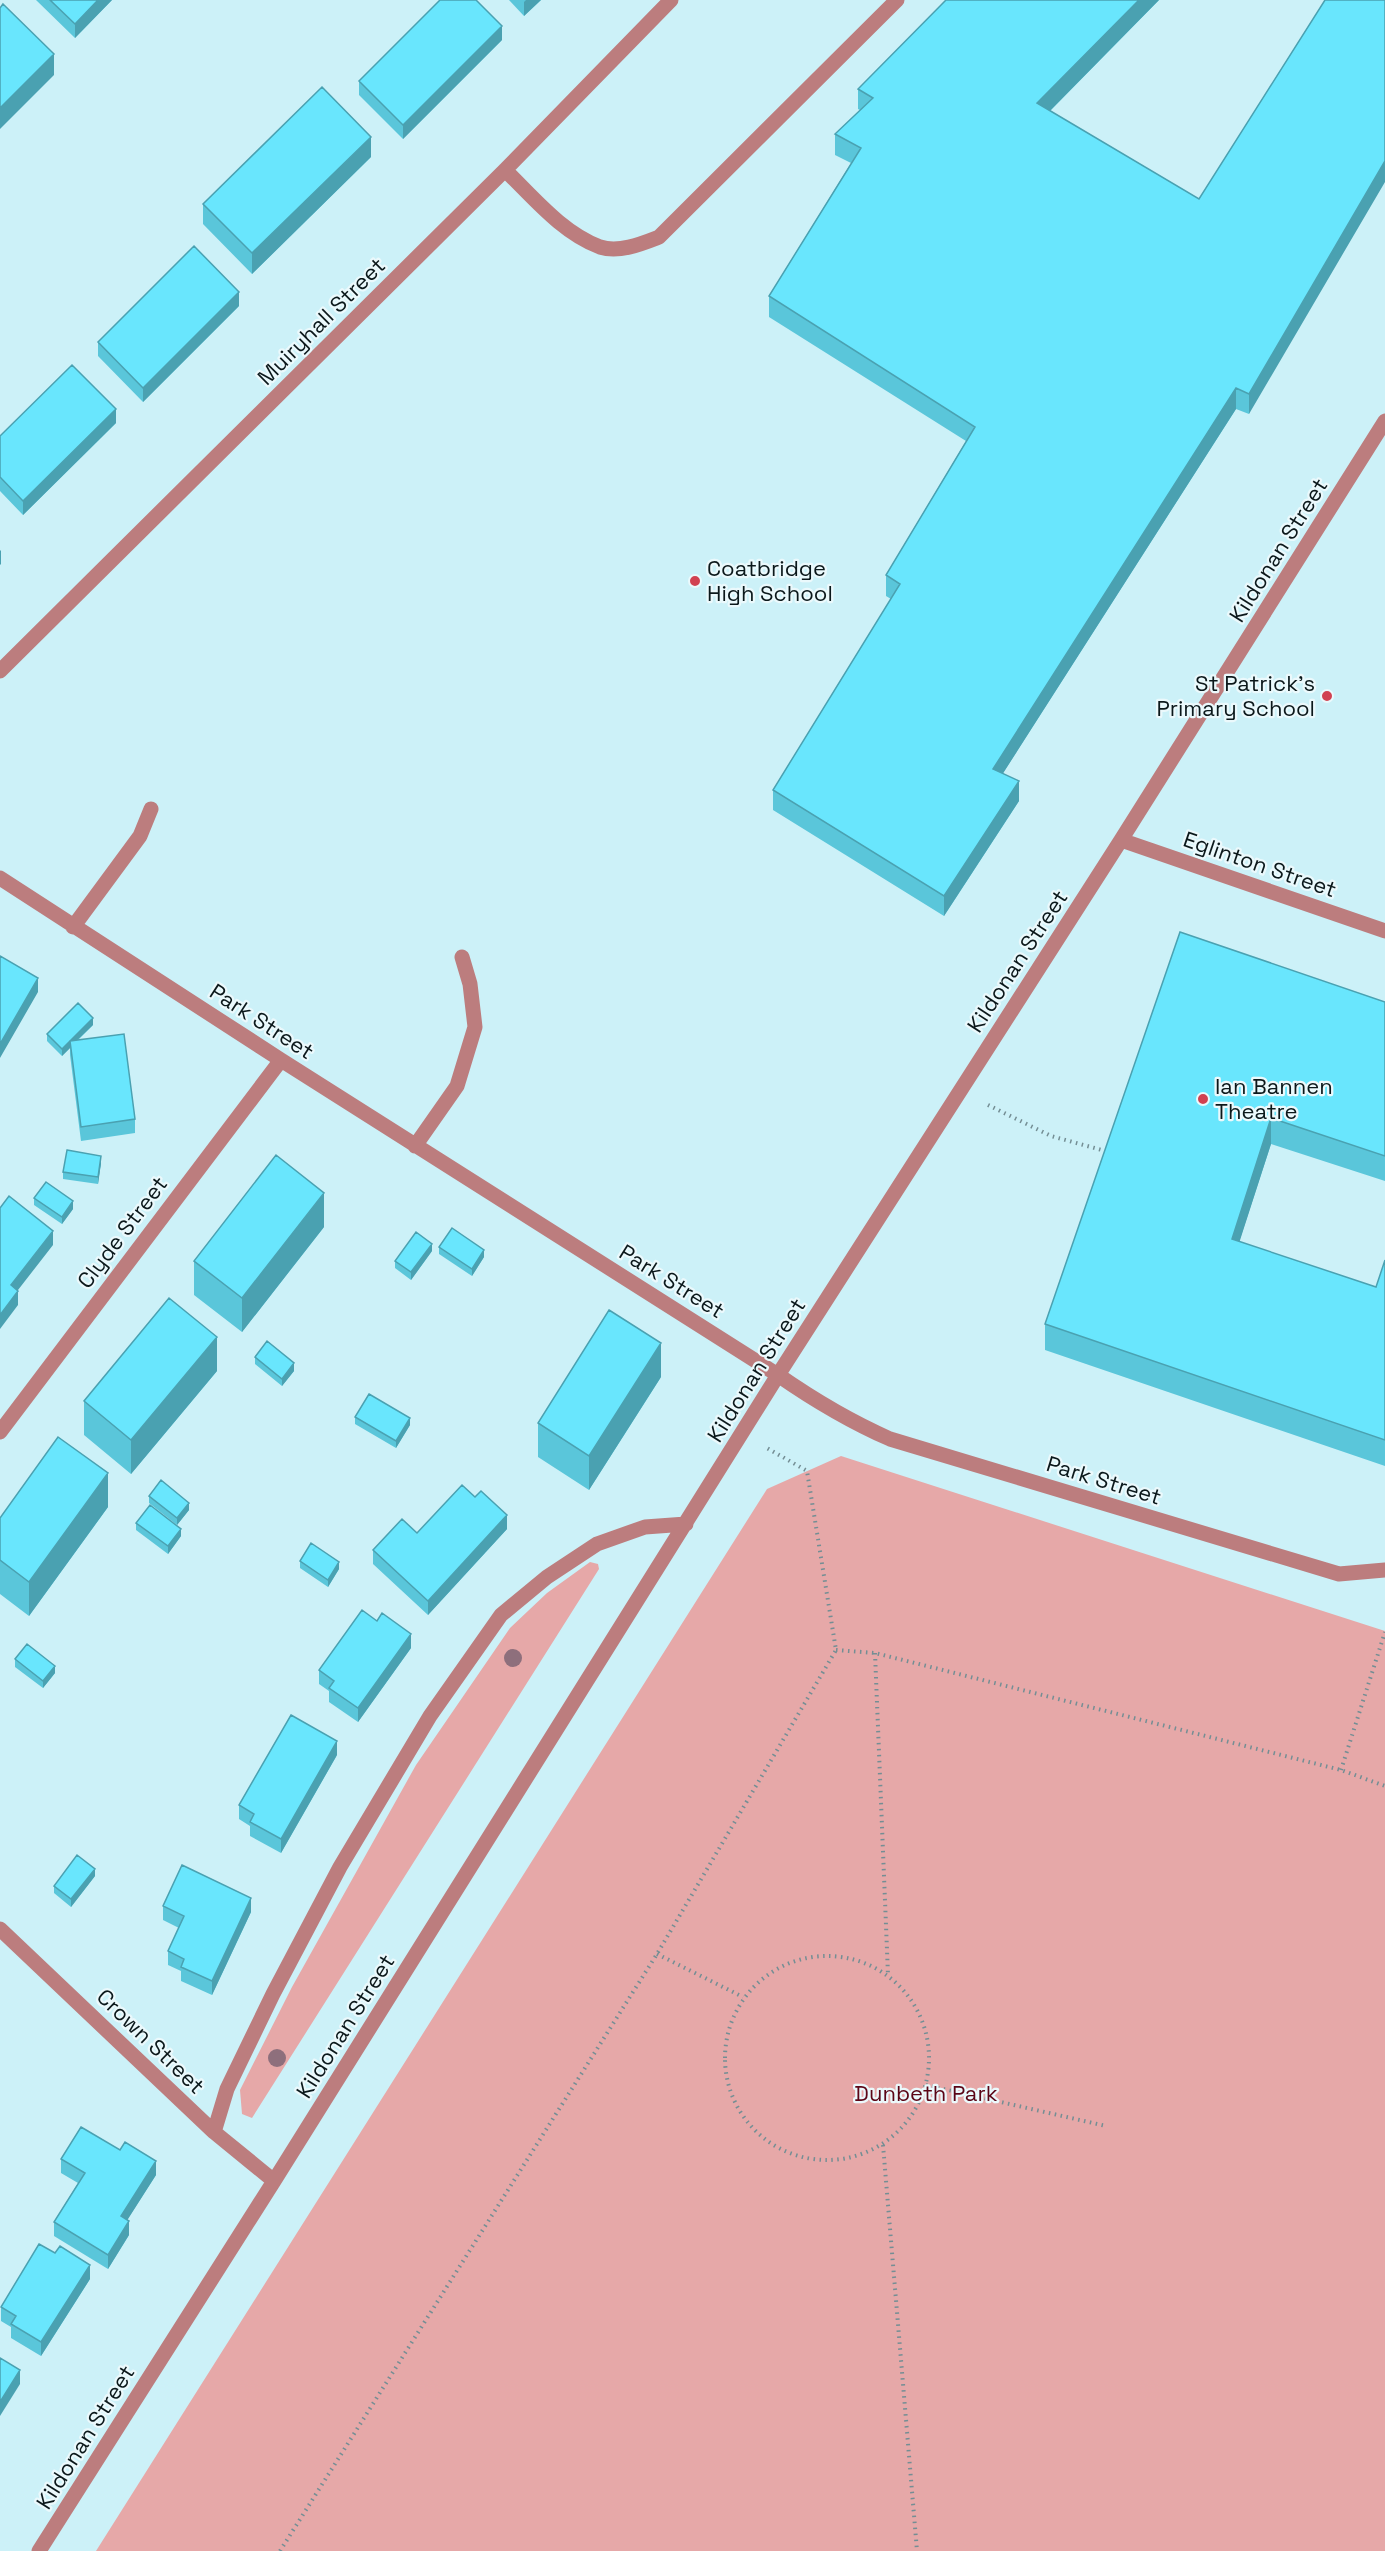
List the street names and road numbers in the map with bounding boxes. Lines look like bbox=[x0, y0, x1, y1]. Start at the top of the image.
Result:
street label: Muiryhall Street bbox=[251, 251, 391, 391]
street label: Kildonan Street bbox=[1223, 473, 1333, 627]
street label: Eglinton Street bbox=[1180, 825, 1340, 903]
street label: Kildonan Street bbox=[960, 884, 1074, 1038]
street label: Park Street bbox=[205, 977, 319, 1065]
street label: Clyde Street bbox=[71, 1170, 173, 1294]
street label: Park Street bbox=[614, 1238, 730, 1324]
street label: Kildonan Street bbox=[701, 1293, 811, 1447]
street label: Park Street bbox=[1043, 1449, 1165, 1511]
street label: Kildonan Street bbox=[290, 1949, 400, 2103]
street label: Crown Street bbox=[91, 1983, 211, 2099]
street label: Kildonan Street bbox=[30, 2360, 140, 2514]

